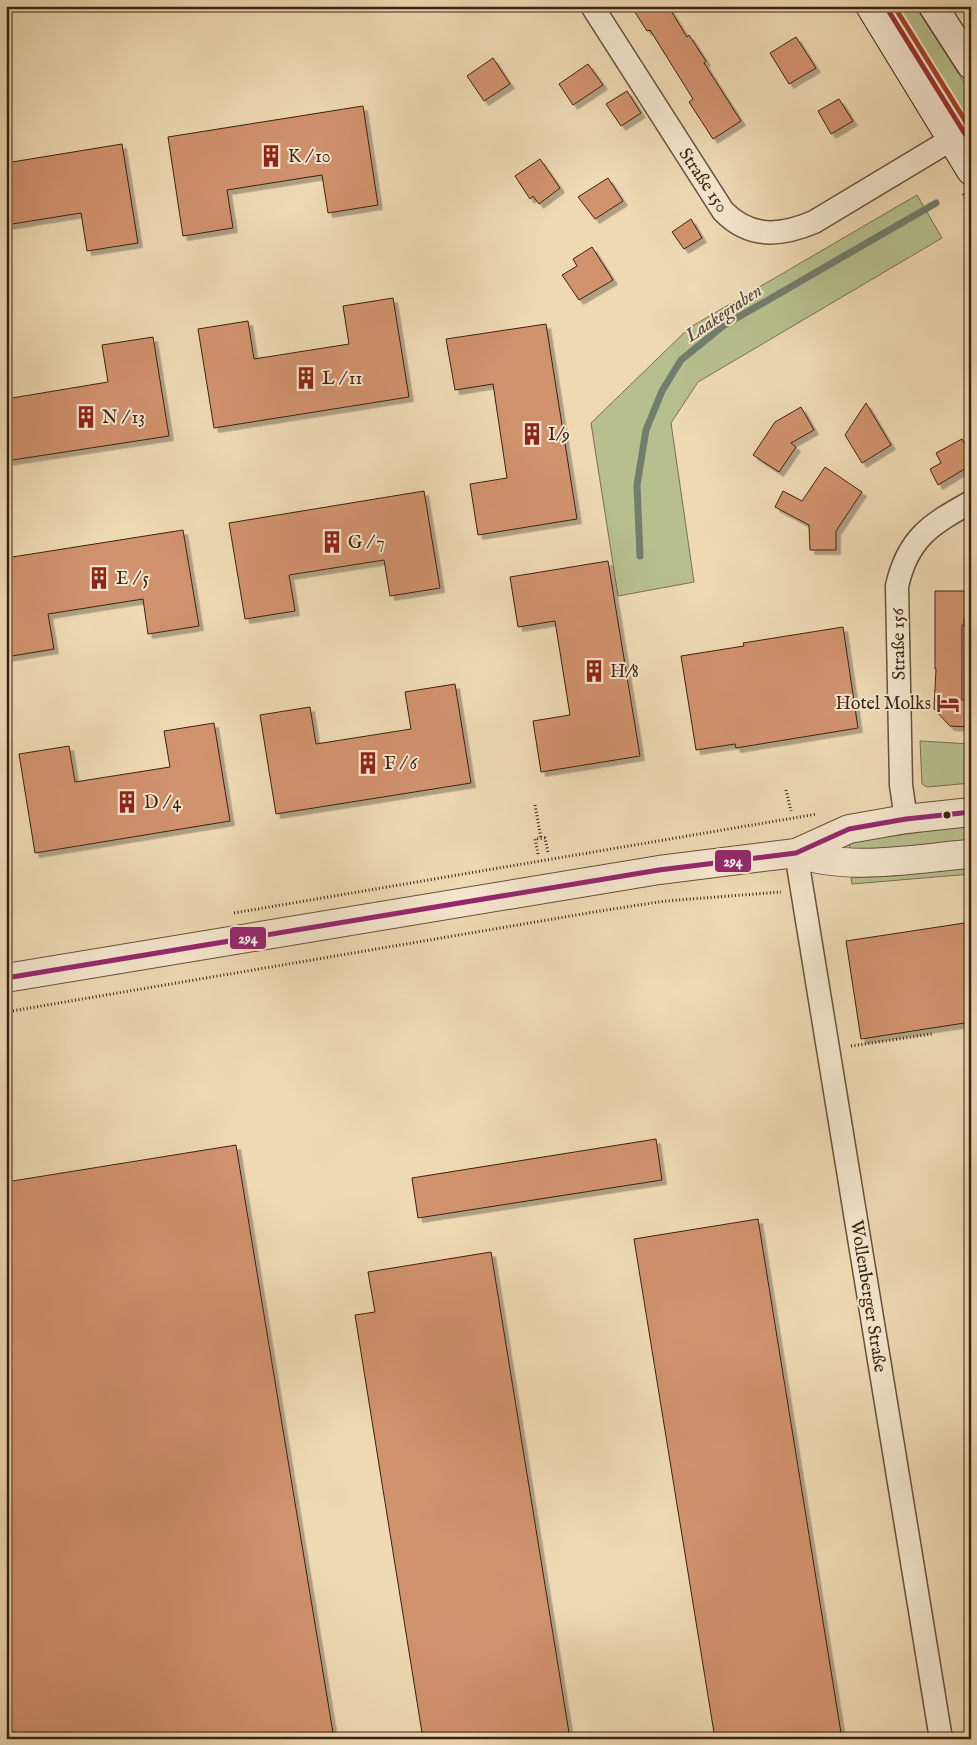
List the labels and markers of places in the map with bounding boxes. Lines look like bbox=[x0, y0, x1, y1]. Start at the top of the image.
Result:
building icon: K / 10 bbox=[258, 143, 284, 169]
place label: K / 10 bbox=[288, 146, 330, 169]
building icon: L / 11 bbox=[293, 365, 319, 391]
place label: L / 11 bbox=[322, 368, 362, 391]
building icon: N / 13 bbox=[73, 404, 99, 430]
place label: N / 13 bbox=[102, 407, 145, 430]
building icon: I/9 bbox=[519, 421, 545, 447]
place label: I/9 bbox=[548, 424, 570, 447]
building icon: G / 7 bbox=[319, 529, 345, 555]
place label: G / 7 bbox=[348, 532, 385, 555]
building icon: E / 5 bbox=[86, 565, 112, 591]
place label: E / 5 bbox=[116, 568, 149, 591]
building icon: H/8 bbox=[581, 658, 607, 684]
place label: H/8 bbox=[610, 661, 639, 684]
hotel icon: Hotel Molks bbox=[935, 690, 961, 716]
place label: Hotel Molks bbox=[836, 693, 931, 716]
building icon: F / 6 bbox=[355, 750, 381, 776]
place label: F / 6 bbox=[384, 753, 417, 776]
building icon: D / 4 bbox=[114, 789, 140, 815]
place label: D / 4 bbox=[144, 792, 181, 815]
unlabelled marker bbox=[942, 810, 952, 820]

